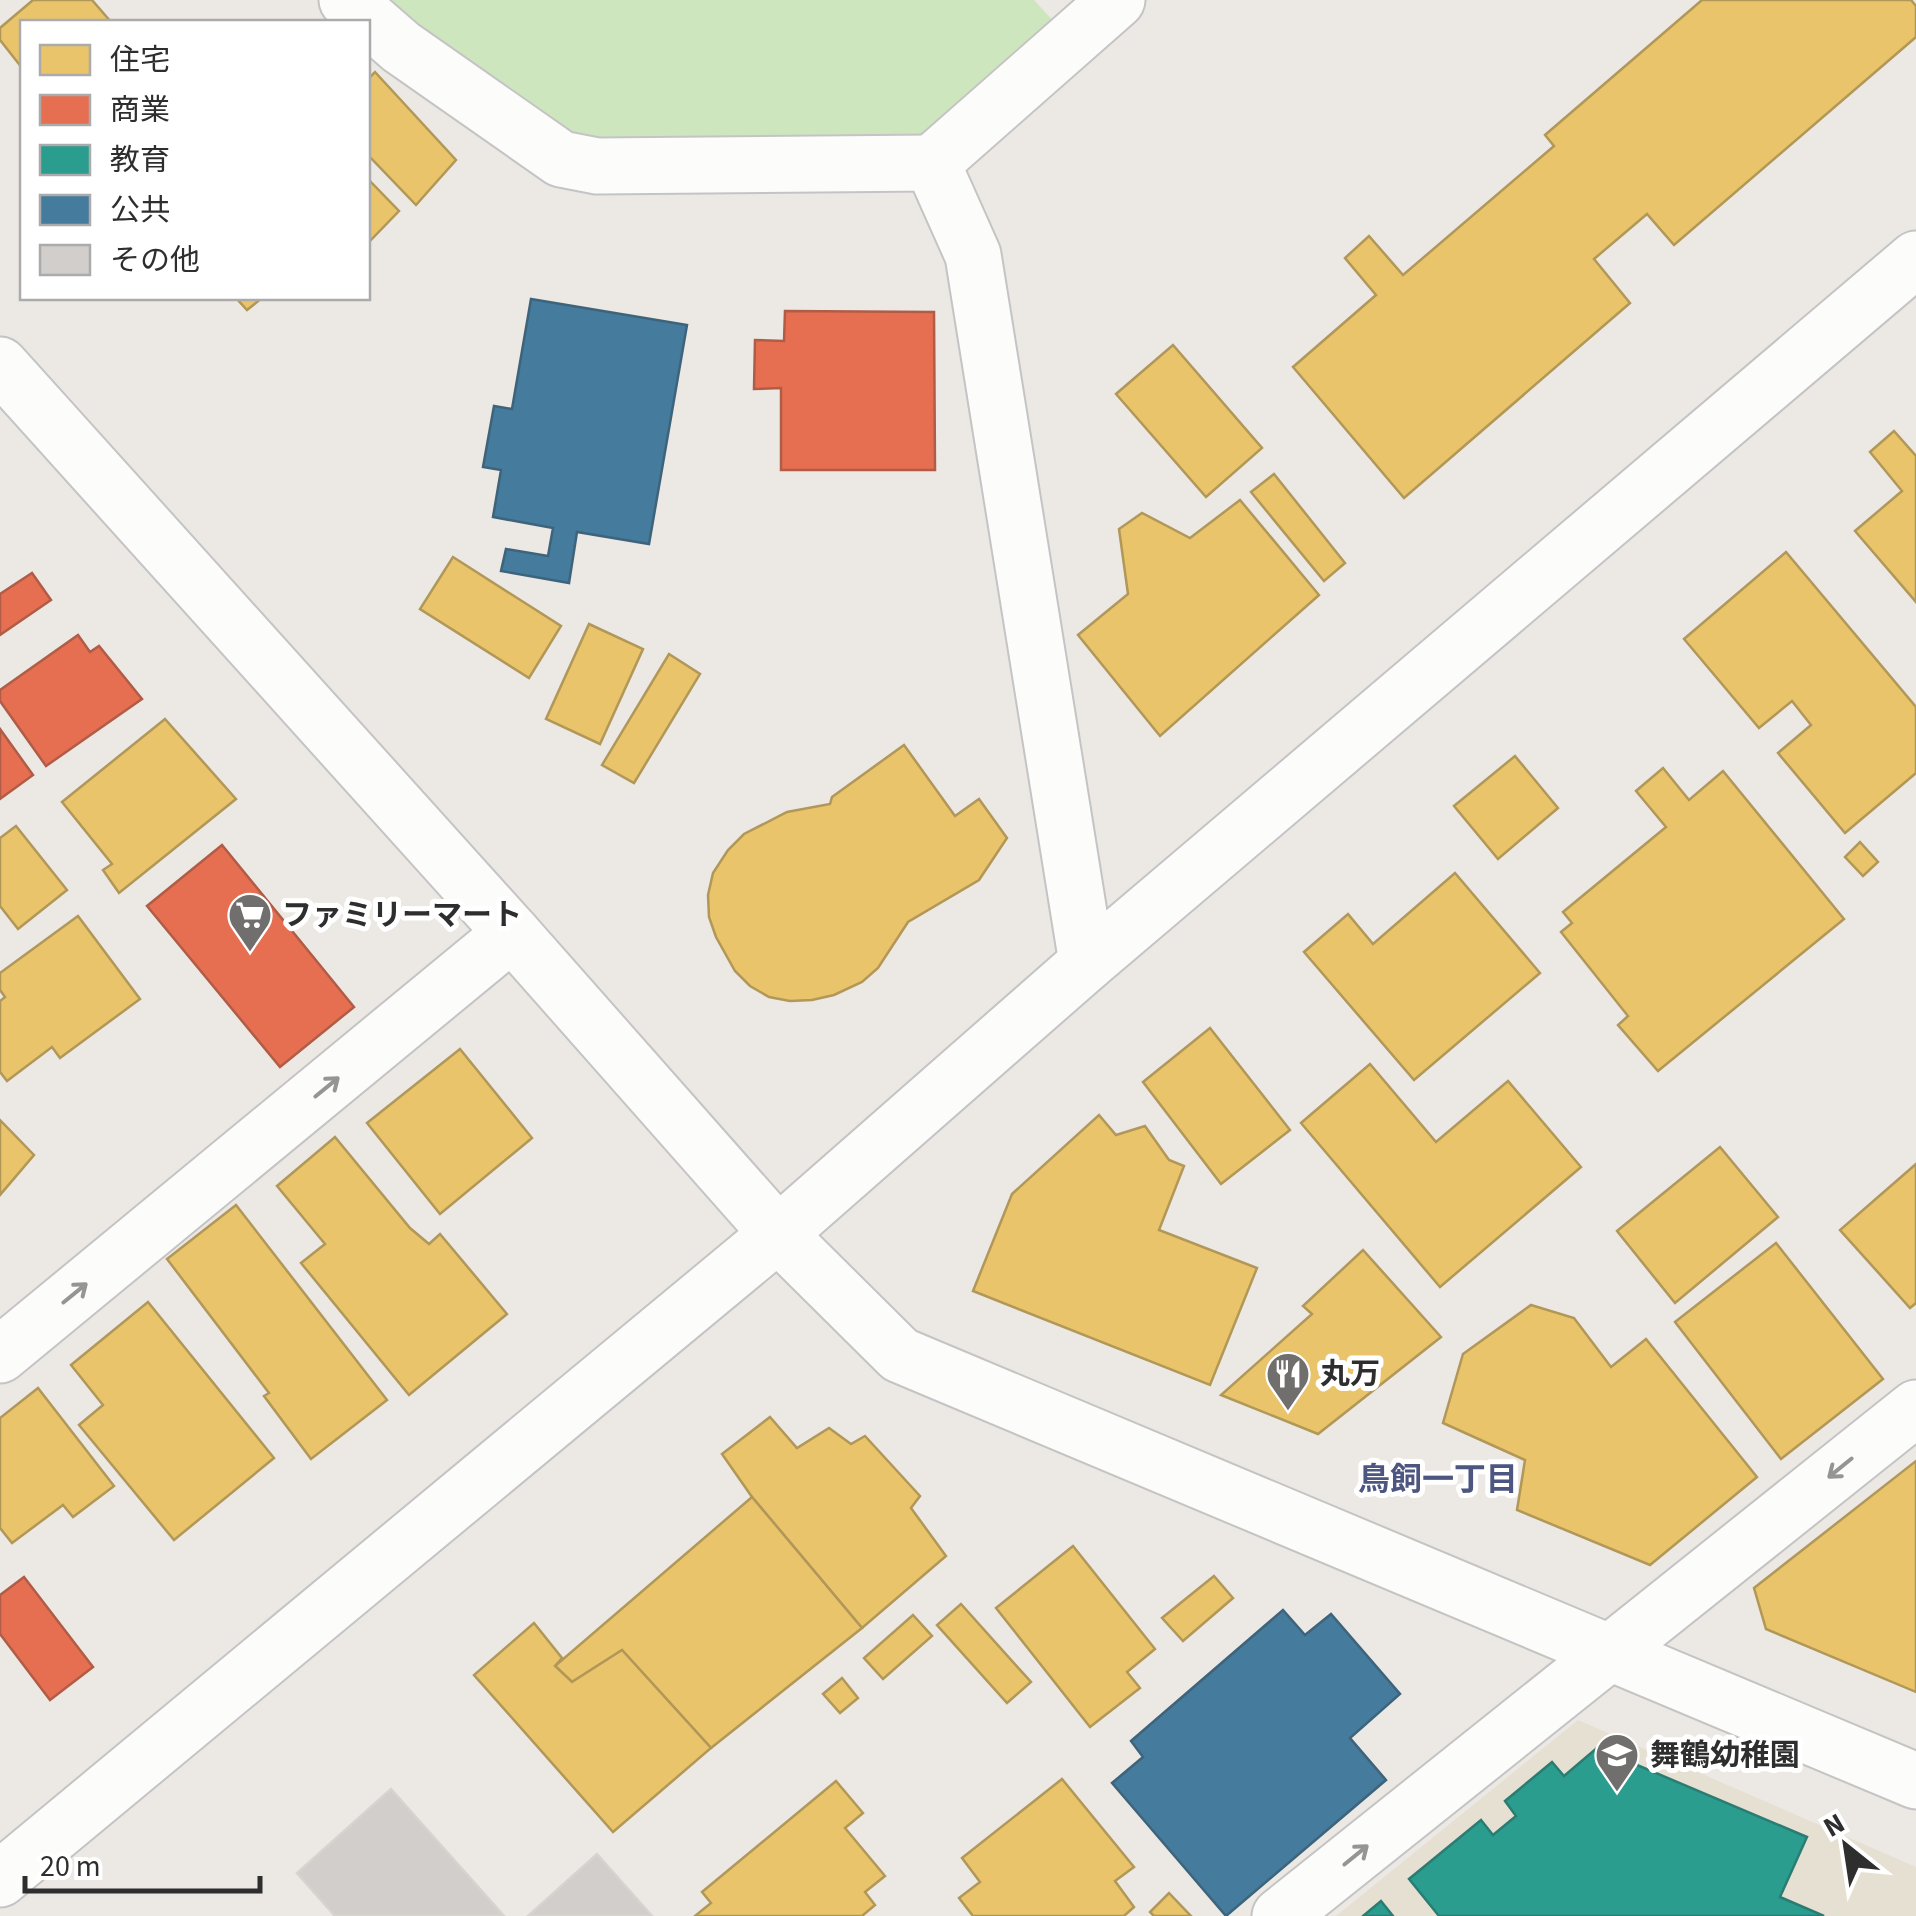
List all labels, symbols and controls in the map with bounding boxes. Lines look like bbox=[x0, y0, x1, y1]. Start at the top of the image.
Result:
legend bbox=[20, 20, 370, 300]
text: 住宅 bbox=[110, 39, 170, 82]
text: 商業 bbox=[110, 89, 170, 132]
text: 教育 bbox=[110, 139, 170, 182]
text: 公共 bbox=[110, 189, 170, 232]
text: その他 bbox=[110, 239, 200, 282]
supermarket icon: ファミリーマート bbox=[227, 892, 273, 953]
place label: ファミリーマート bbox=[282, 894, 522, 937]
one-way arrow bbox=[313, 1076, 339, 1098]
one-way arrow bbox=[62, 1282, 88, 1304]
restaurant icon: 丸万 bbox=[1265, 1351, 1311, 1412]
place label: 丸万 bbox=[1320, 1353, 1380, 1396]
district label: 鳥飼一丁目 bbox=[1358, 1457, 1518, 1503]
one-way arrow bbox=[1827, 1458, 1854, 1479]
school or university icon: 舞鶴幼稚園 bbox=[1594, 1732, 1640, 1793]
place label: 舞鶴幼稚園 bbox=[1650, 1734, 1800, 1777]
north arrow bbox=[1796, 1796, 1896, 1896]
text: N bbox=[1816, 1803, 1852, 1847]
scale bar bbox=[25, 1831, 260, 1893]
one-way arrow bbox=[1342, 1844, 1368, 1866]
text: 20 m bbox=[40, 1845, 101, 1888]

